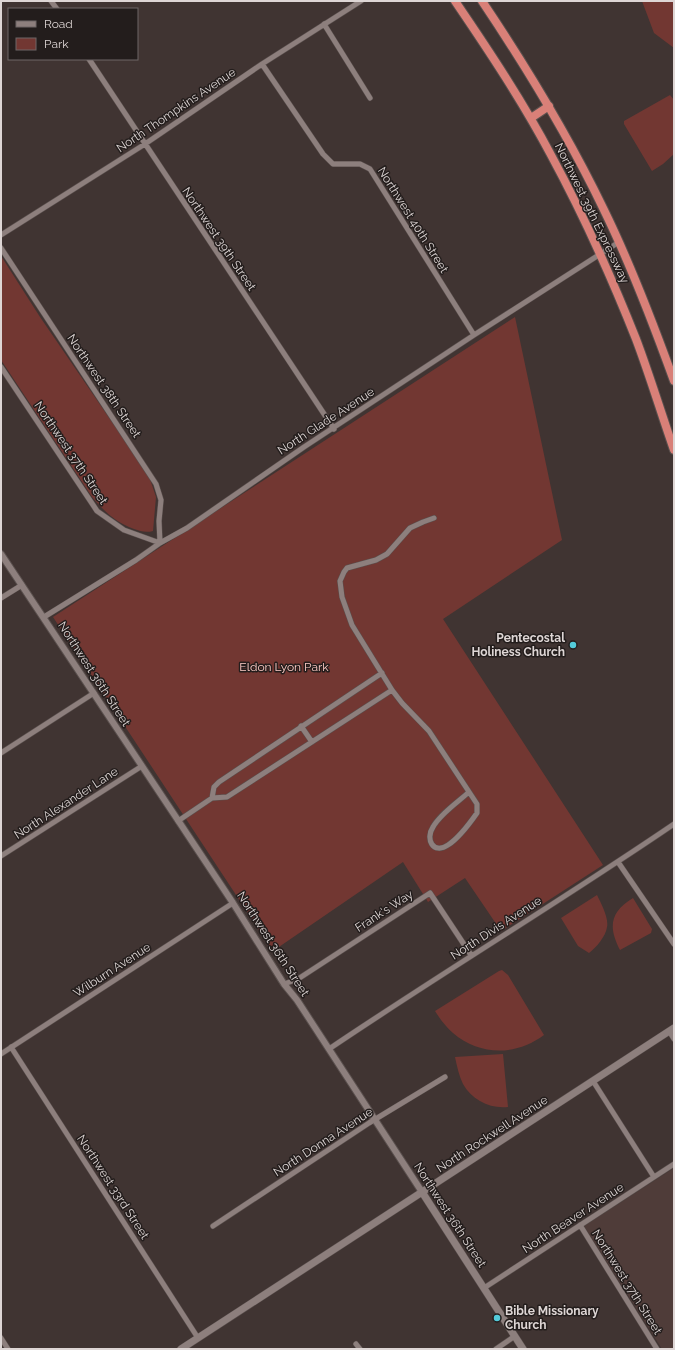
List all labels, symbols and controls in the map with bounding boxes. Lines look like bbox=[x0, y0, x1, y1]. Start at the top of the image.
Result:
legend bbox=[8, 8, 138, 60]
text: Road bbox=[44, 17, 73, 31]
text: Park bbox=[44, 37, 69, 51]
street label: North Thompkins Avenue bbox=[114, 65, 238, 155]
street label: Northwest 39th Expressway bbox=[552, 141, 632, 286]
street label: Northwest 40th Street bbox=[375, 165, 451, 275]
street label: Northwest 39th Street bbox=[179, 185, 259, 293]
street label: Northwest 38th Street bbox=[64, 332, 144, 440]
street label: North Glade Avenue bbox=[275, 385, 377, 457]
street label: Northwest 37th Street bbox=[31, 399, 111, 507]
street label: Northwest 36th Street bbox=[55, 619, 133, 729]
place label: Pentecostal Holiness Church bbox=[471, 631, 565, 659]
marker: Pentecostal Holiness Church bbox=[568, 640, 578, 650]
park label: Eldon Lyon Park bbox=[239, 660, 329, 674]
street label: North Alexander Lane bbox=[11, 764, 121, 842]
street label: Frank's Way bbox=[352, 887, 416, 935]
street label: Northwest 36th Street bbox=[234, 889, 312, 999]
street label: North Divis Avenue bbox=[448, 893, 544, 963]
street label: Wilburn Avenue bbox=[71, 940, 153, 1000]
street label: North Rockwell Avenue bbox=[434, 1093, 550, 1175]
street label: North Donna Avenue bbox=[271, 1105, 375, 1179]
street label: Northwest 33rd Street bbox=[74, 1132, 152, 1242]
street label: Northwest 36th Street bbox=[411, 1160, 489, 1270]
street label: North Beaver Avenue bbox=[520, 1180, 626, 1256]
street label: Northwest 37th Street bbox=[589, 1227, 665, 1337]
place label: Bible Missionary Church bbox=[505, 1304, 599, 1332]
marker: Bible Missionary Church bbox=[492, 1313, 502, 1323]

